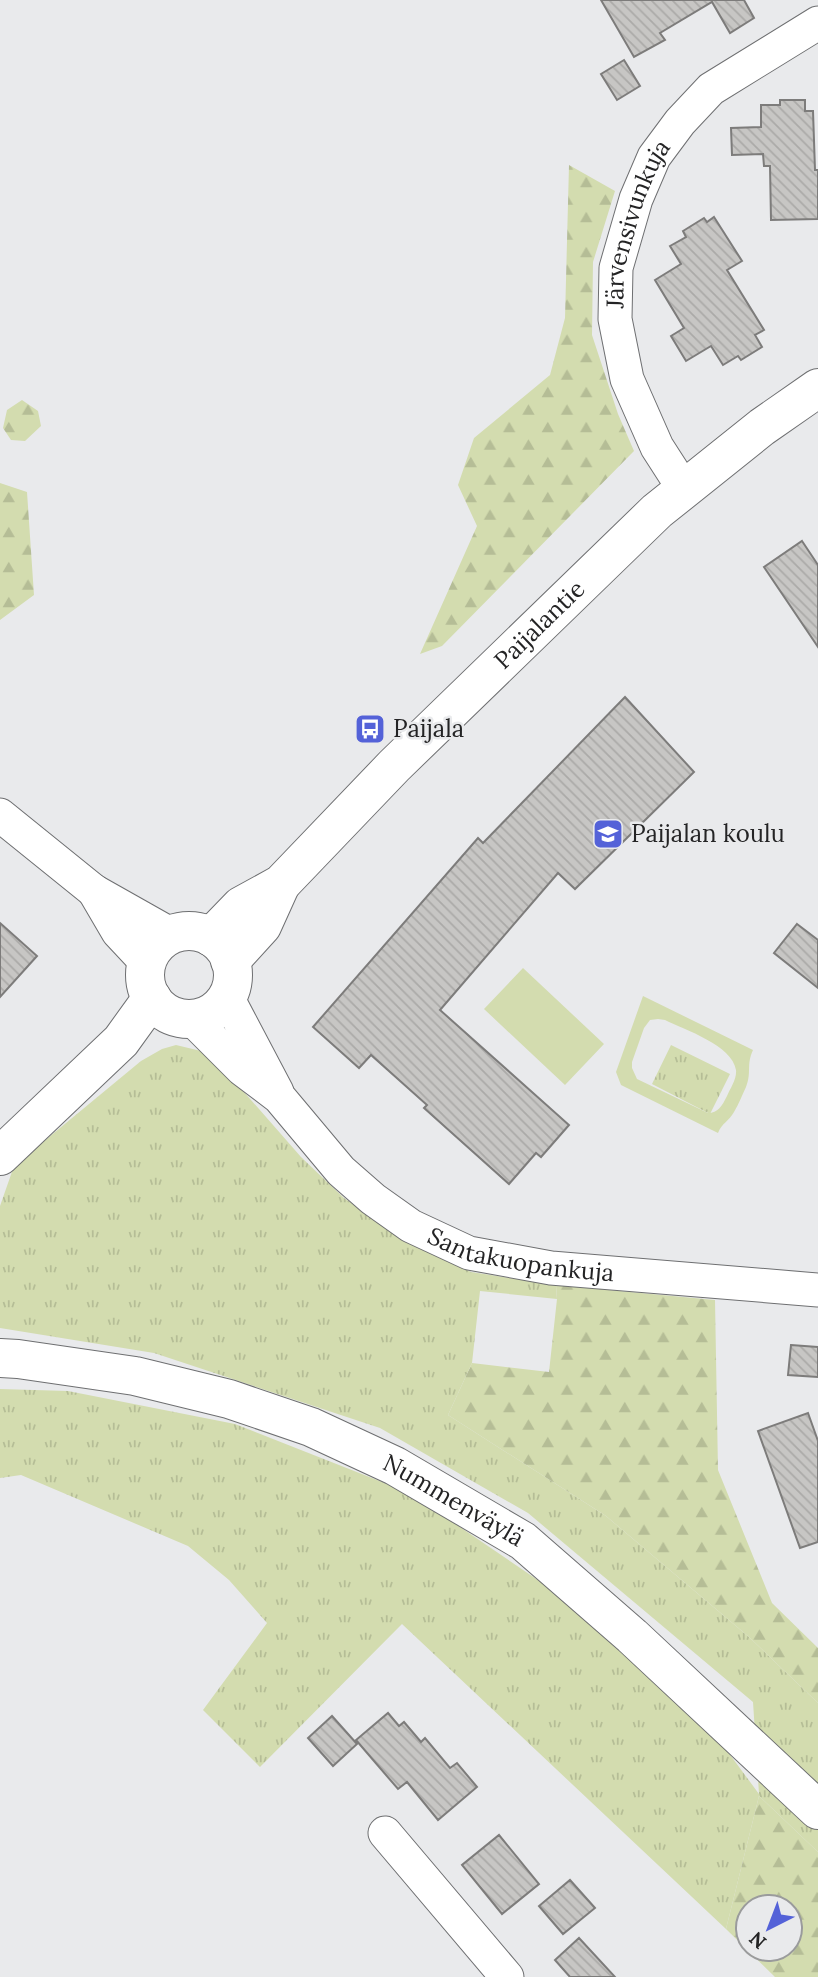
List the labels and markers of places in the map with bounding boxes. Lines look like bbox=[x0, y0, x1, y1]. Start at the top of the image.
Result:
bus stop icon: Paijala bbox=[353, 712, 387, 746]
place label: Paijala bbox=[393, 713, 464, 744]
school or university icon: Paijalan koulu bbox=[591, 817, 625, 851]
place label: Paijalan koulu bbox=[631, 818, 785, 849]

